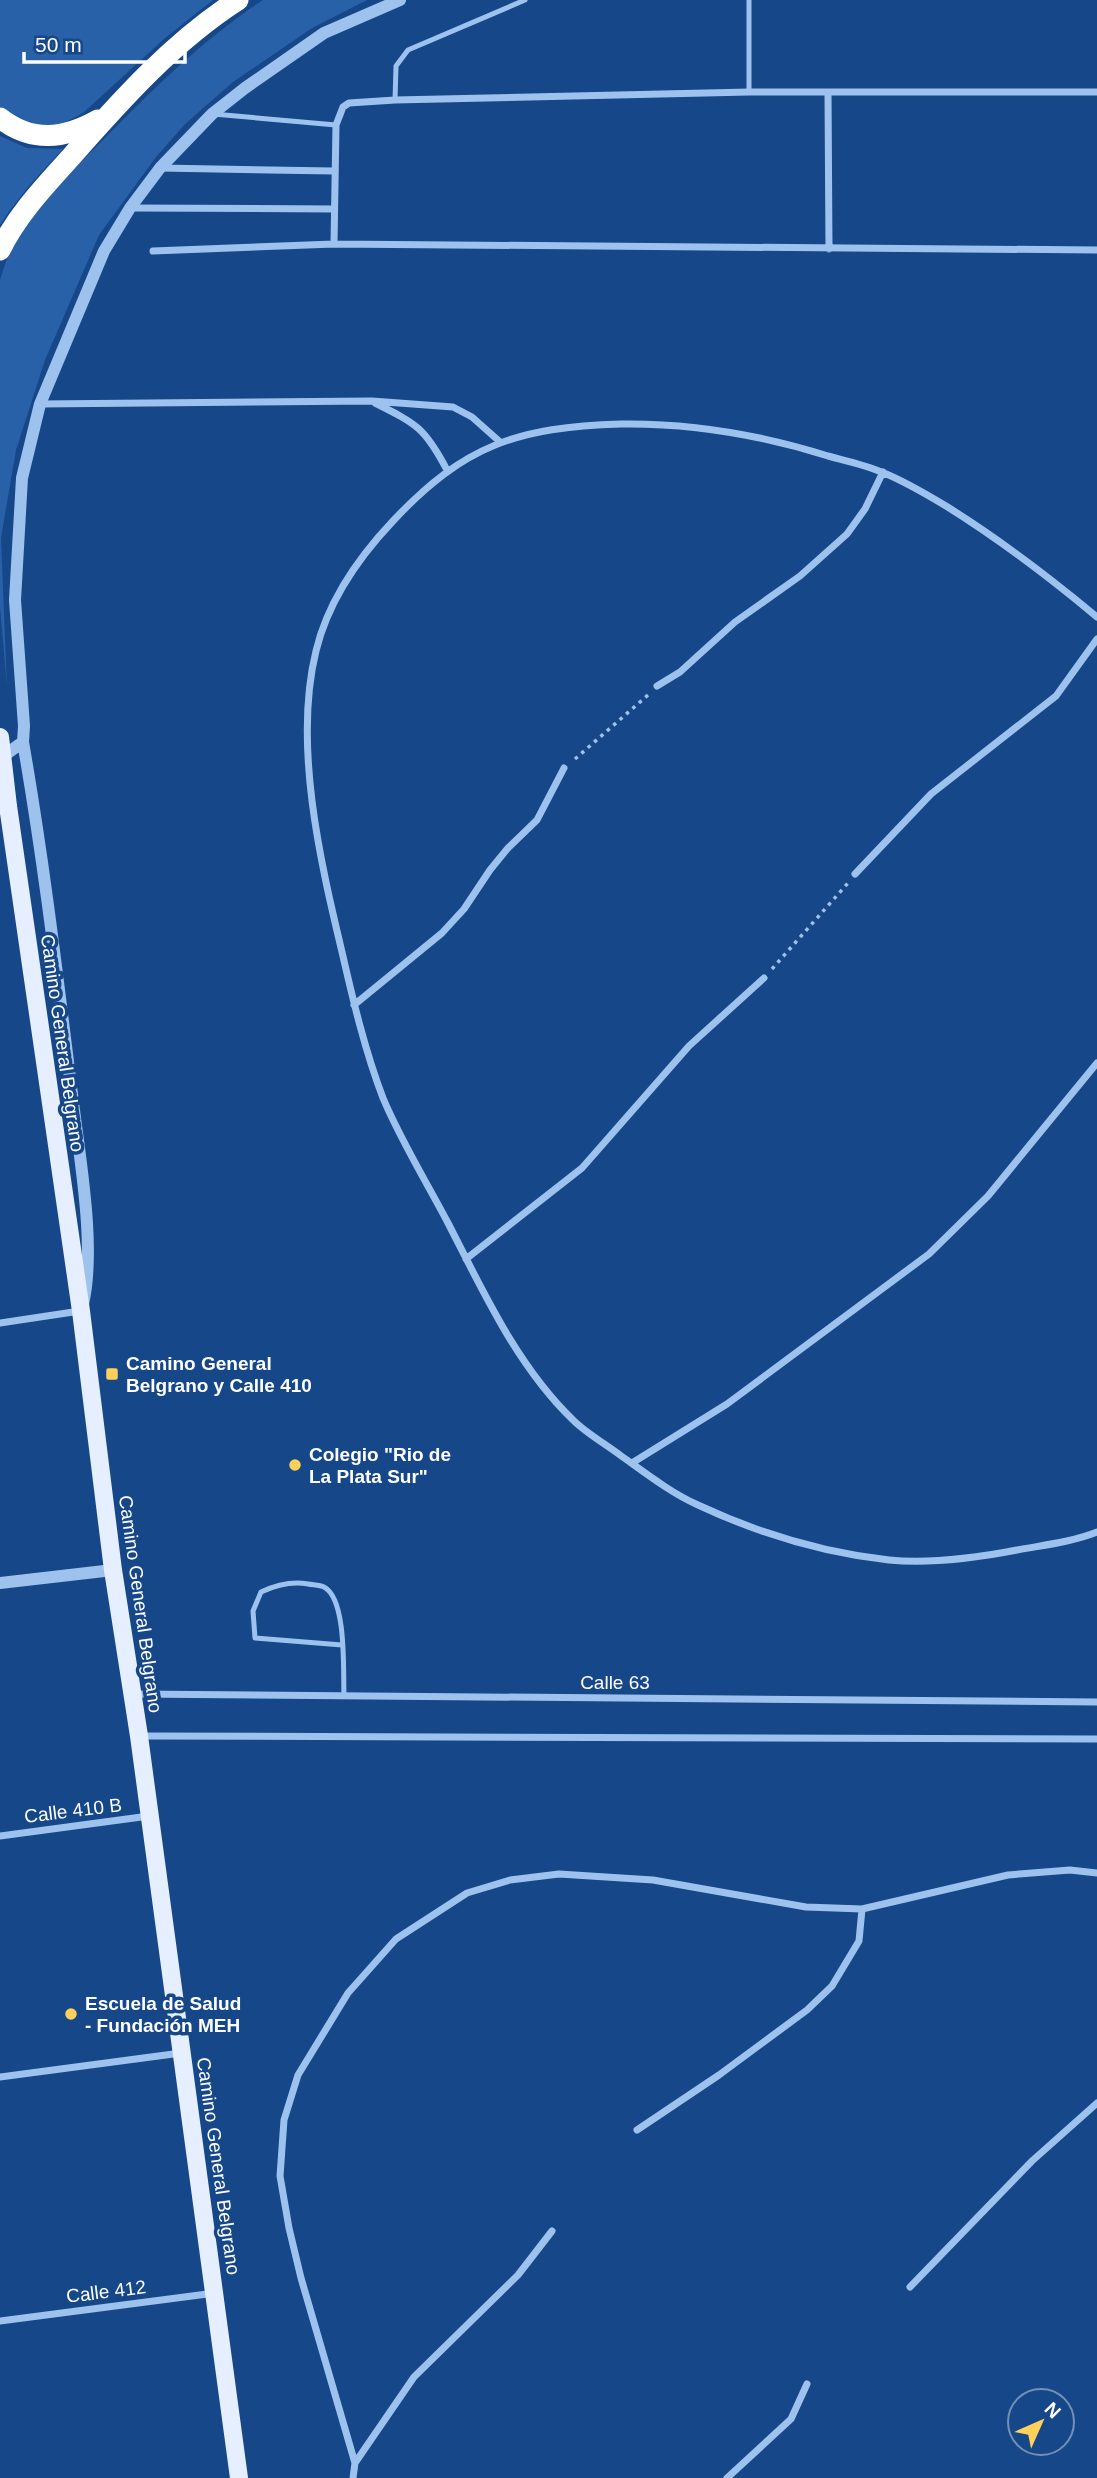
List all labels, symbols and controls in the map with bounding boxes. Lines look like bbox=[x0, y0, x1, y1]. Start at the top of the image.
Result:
scale bar bbox=[24, 21, 186, 65]
text: 50 m bbox=[35, 33, 82, 56]
street label: Camino General Belgrano bbox=[37, 933, 88, 1153]
place label: Camino General Belgrano y Calle 410 bbox=[126, 1353, 312, 1396]
marker: Camino General Belgrano y Calle 410 bbox=[104, 1366, 120, 1382]
place label: Colegio "Rio de La Plata Sur" bbox=[309, 1444, 451, 1487]
marker: Colegio "Rio de La Plata Sur" bbox=[287, 1457, 303, 1473]
street label: Camino General Belgrano bbox=[115, 1494, 166, 1714]
street label: Calle 63 bbox=[580, 1672, 650, 1693]
street label: Calle 410 B bbox=[23, 1794, 123, 1827]
place label: Escuela de Salud - Fundación MEH bbox=[85, 1993, 241, 2036]
marker: Escuela de Salud - Fundación MEH bbox=[63, 2006, 79, 2022]
street label: Camino General Belgrano bbox=[193, 2056, 244, 2276]
street label: Calle 412 bbox=[65, 2276, 147, 2307]
north arrow bbox=[1006, 2387, 1076, 2457]
text: N bbox=[1040, 2398, 1065, 2423]

